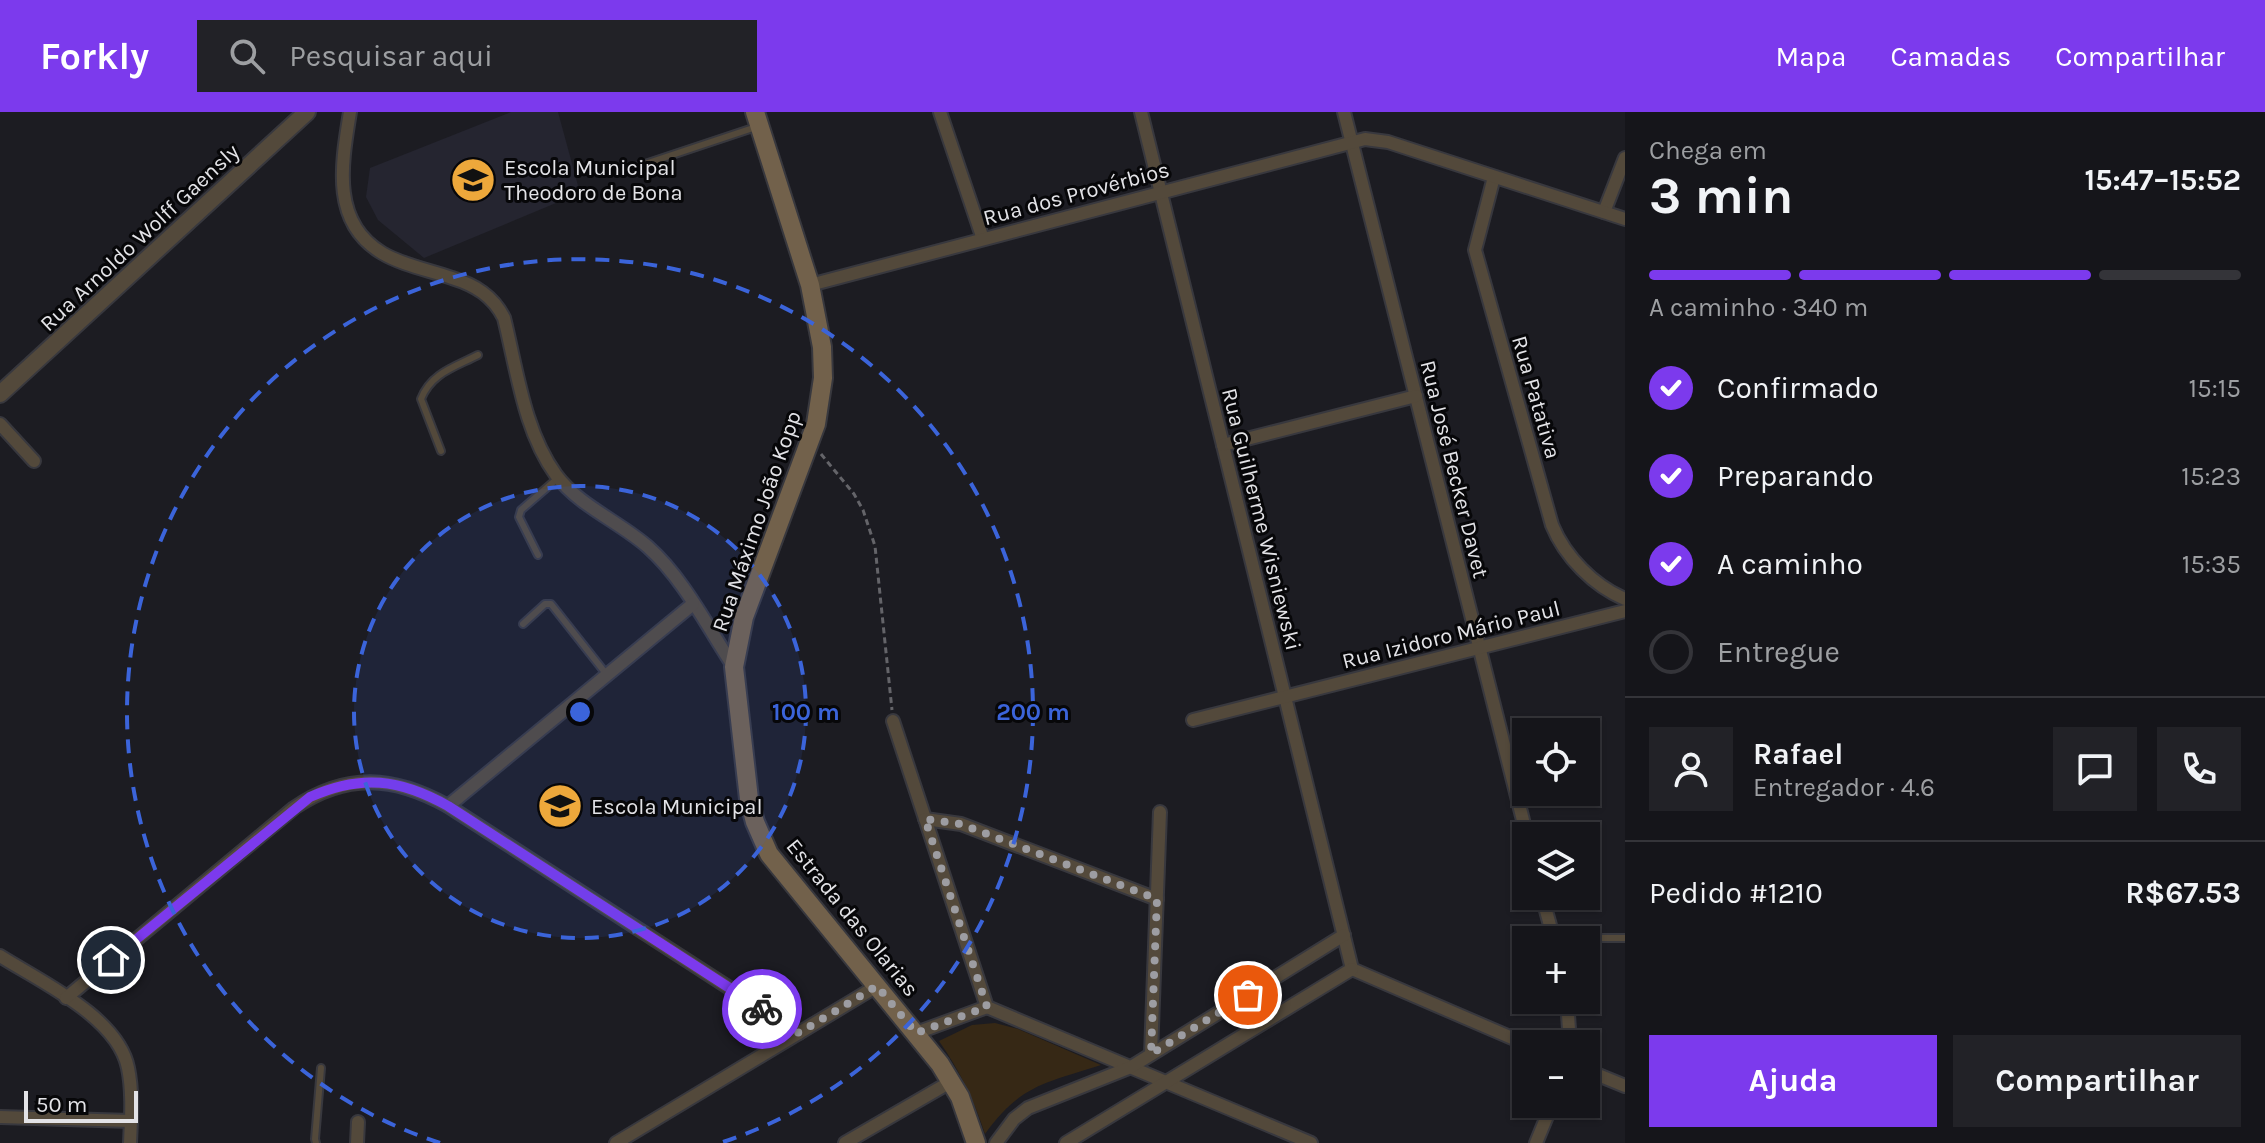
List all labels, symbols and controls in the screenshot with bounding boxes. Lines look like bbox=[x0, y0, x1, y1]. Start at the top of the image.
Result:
search box bbox=[197, 20, 757, 92]
text: Forkly bbox=[40, 34, 149, 79]
icon: search bbox=[225, 34, 269, 78]
text: Pesquisar aqui bbox=[289, 38, 493, 74]
text: Mapa bbox=[1775, 40, 1846, 73]
text: Camadas bbox=[1890, 40, 2011, 73]
text: Compartilhar bbox=[2055, 40, 2225, 73]
text: Chega em bbox=[1649, 135, 1767, 166]
street label: Rua Arnoldo Wolff Gaensly bbox=[35, 139, 245, 337]
place label: Escola Municipal Theodoro de Bona bbox=[504, 155, 683, 206]
school or university icon: Escola Municipal Theodoro de Bona bbox=[449, 156, 497, 204]
street label: Rua dos Provérbios bbox=[980, 157, 1172, 231]
text: 15:47–15:52 bbox=[2084, 162, 2241, 198]
text: 3 min bbox=[1649, 165, 1793, 226]
text: A caminho · 340 m bbox=[1649, 292, 1868, 323]
street label: Rua Patativa bbox=[1506, 333, 1566, 462]
street label: Rua José Becker Davet bbox=[1414, 358, 1494, 581]
icon: check bbox=[1649, 366, 1693, 410]
text: Confirmado bbox=[1717, 370, 1879, 406]
text: 15:15 bbox=[2188, 373, 2241, 404]
street label: Rua Guilherme Wisniewski bbox=[1216, 385, 1306, 653]
street label: Rua Máximo João Kopp bbox=[707, 407, 807, 635]
icon: check bbox=[1649, 454, 1693, 498]
text: Preparando bbox=[1717, 458, 1874, 494]
text: 15:23 bbox=[2181, 461, 2241, 492]
icon: check bbox=[1649, 542, 1693, 586]
text: A caminho bbox=[1717, 546, 1863, 582]
text: 15:35 bbox=[2182, 549, 2241, 580]
street label: Rua Izidoro Mário Paul bbox=[1340, 595, 1563, 675]
text: Entregue bbox=[1717, 634, 1840, 670]
centre of rings bbox=[566, 698, 594, 726]
text: 100 m bbox=[772, 698, 840, 726]
text: 200 m bbox=[996, 698, 1070, 726]
map controls bbox=[1512, 718, 1600, 1118]
button: locate bbox=[1512, 718, 1600, 806]
button: person bbox=[1649, 727, 1733, 811]
button: chat bbox=[2053, 727, 2137, 811]
button: phone bbox=[2157, 727, 2241, 811]
text: Rafael bbox=[1753, 736, 1843, 772]
text: Entregador · 4.6 bbox=[1753, 772, 1935, 803]
school or university icon: Escola Municipal bbox=[536, 782, 584, 830]
place label: Escola Municipal bbox=[591, 794, 763, 820]
button: layers bbox=[1512, 822, 1600, 910]
street label: Estrada das Olarias bbox=[781, 834, 924, 1002]
text: Pedido #1210 bbox=[1649, 875, 1823, 911]
text: R$67.53 bbox=[2125, 875, 2241, 911]
pin bbox=[77, 926, 145, 994]
button: + bbox=[1512, 926, 1600, 1014]
icon: home bbox=[89, 938, 133, 982]
pin bbox=[1214, 961, 1282, 1029]
courier bbox=[722, 969, 802, 1049]
icon: bag bbox=[1226, 973, 1270, 1017]
icon: bike bbox=[740, 987, 784, 1031]
button: − bbox=[1512, 1030, 1600, 1118]
button: Ajuda bbox=[1649, 1035, 1937, 1127]
button: Compartilhar bbox=[1953, 1035, 2241, 1127]
scale bar bbox=[24, 1087, 138, 1123]
text: 50 m bbox=[36, 1092, 87, 1118]

